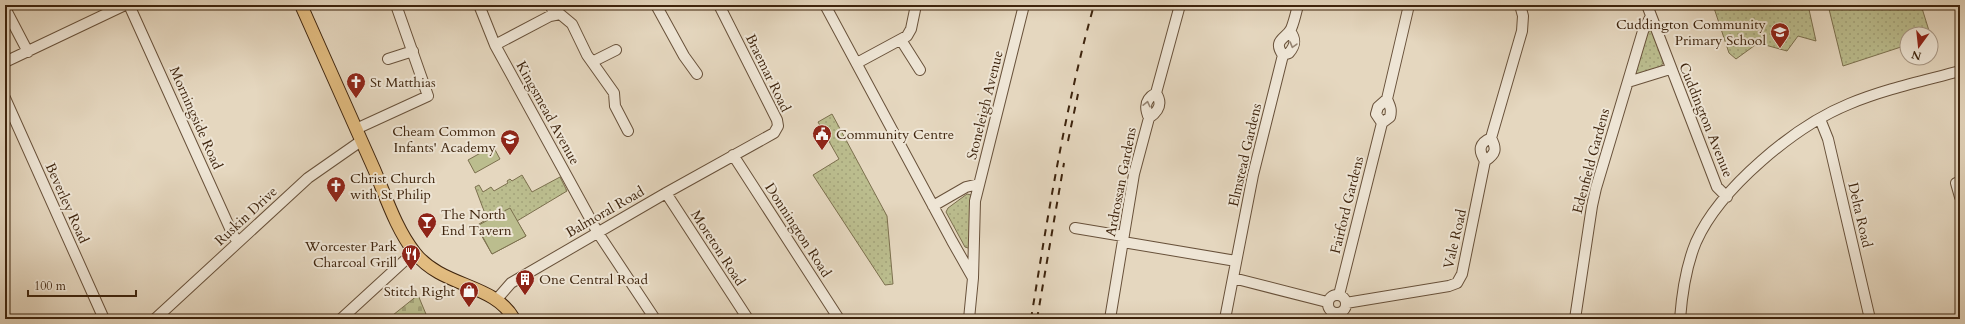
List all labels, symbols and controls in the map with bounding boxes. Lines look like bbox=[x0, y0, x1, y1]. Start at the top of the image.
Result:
place label: Cuddington Community Primary School bbox=[1616, 15, 1767, 50]
school or university icon: Cuddington Community Primary School bbox=[1769, 21, 1791, 49]
north arrow bbox=[1899, 26, 1939, 66]
street label: Braemar Road bbox=[741, 31, 795, 116]
one-way arrow bbox=[1289, 42, 1298, 49]
text: N bbox=[1910, 47, 1923, 64]
street label: Stoneleigh Avenue bbox=[962, 48, 1008, 162]
street label: Kingsmead Avenue bbox=[512, 58, 584, 168]
street label: Cuddington Avenue bbox=[1674, 60, 1738, 180]
street label: Morningside Road bbox=[165, 64, 227, 173]
church icon: St Matthias bbox=[345, 71, 367, 99]
place label: St Matthias bbox=[370, 73, 436, 92]
one-way arrow bbox=[1142, 100, 1151, 107]
street label: Elmstead Gardens bbox=[1224, 101, 1266, 209]
street label: Edenfield Gardens bbox=[1568, 106, 1614, 216]
place label: Cheam Common Infants' Academy bbox=[392, 122, 497, 157]
public building icon: Community Centre bbox=[811, 123, 833, 151]
place label: Community Centre bbox=[836, 125, 954, 144]
street label: Ardrossan Gardens bbox=[1101, 125, 1141, 238]
school or university icon: Cheam Common Infants' Academy bbox=[499, 128, 521, 156]
street label: Fairford Gardens bbox=[1326, 154, 1368, 256]
street label: Beverley Road bbox=[41, 160, 93, 247]
place label: Christ Church with St Philip bbox=[350, 169, 436, 204]
church icon: Christ Church with St Philip bbox=[325, 175, 347, 203]
street label: Donnington Road bbox=[760, 179, 836, 281]
street label: Delta Road bbox=[1843, 181, 1877, 250]
street label: Ruskin Drive bbox=[211, 182, 281, 250]
street label: Balmoral Road bbox=[562, 182, 648, 242]
place label: The North End Tavern bbox=[441, 205, 512, 240]
street label: Moreton Road bbox=[686, 206, 750, 290]
street label: Vale Road bbox=[1439, 207, 1471, 271]
bar icon: The North End Tavern bbox=[416, 211, 438, 239]
place label: Worcester Park Charcoal Grill bbox=[304, 237, 398, 272]
restaurant icon: Worcester Park Charcoal Grill bbox=[400, 243, 422, 271]
building icon: One Central Road bbox=[514, 268, 536, 296]
place label: One Central Road bbox=[539, 270, 648, 289]
scale bar bbox=[28, 272, 136, 298]
text: 100 m bbox=[34, 278, 67, 294]
shop icon: Stitch Right bbox=[458, 280, 480, 308]
place label: Stitch Right bbox=[384, 282, 456, 301]

